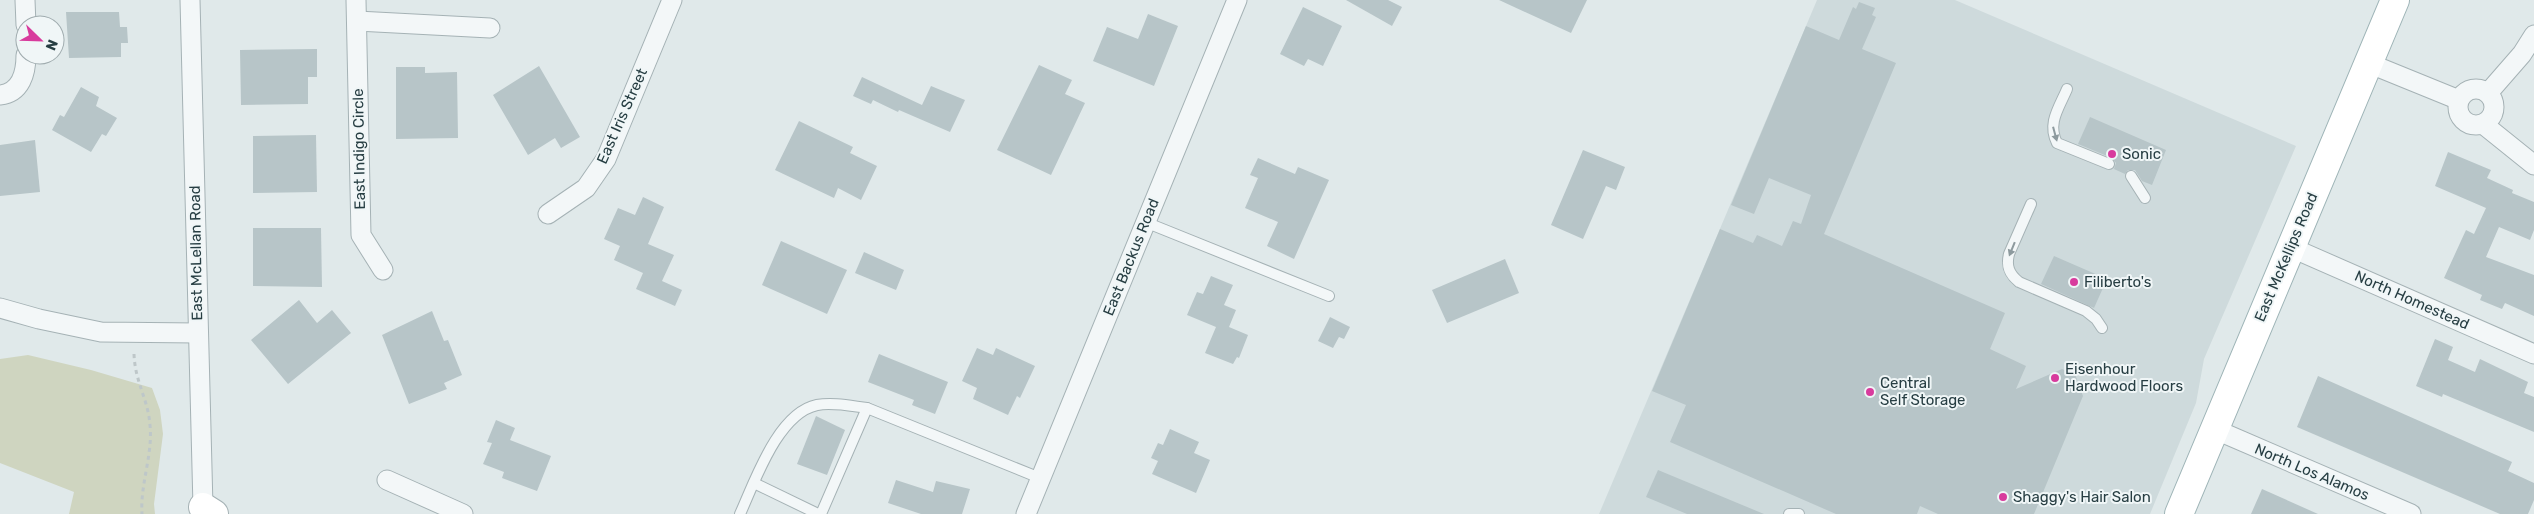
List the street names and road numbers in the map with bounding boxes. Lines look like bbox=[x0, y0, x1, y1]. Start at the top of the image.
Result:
street label: East Iris Street bbox=[593, 65, 651, 167]
street label: East Indigo Circle bbox=[349, 88, 369, 210]
street label: East McLellan Road bbox=[186, 185, 206, 321]
street label: East McKellips Road bbox=[2251, 190, 2321, 324]
street label: East Backus Road bbox=[1099, 196, 1163, 318]
street label: North Homestead bbox=[2352, 267, 2472, 333]
street label: North Los Alamos bbox=[2252, 440, 2372, 504]

